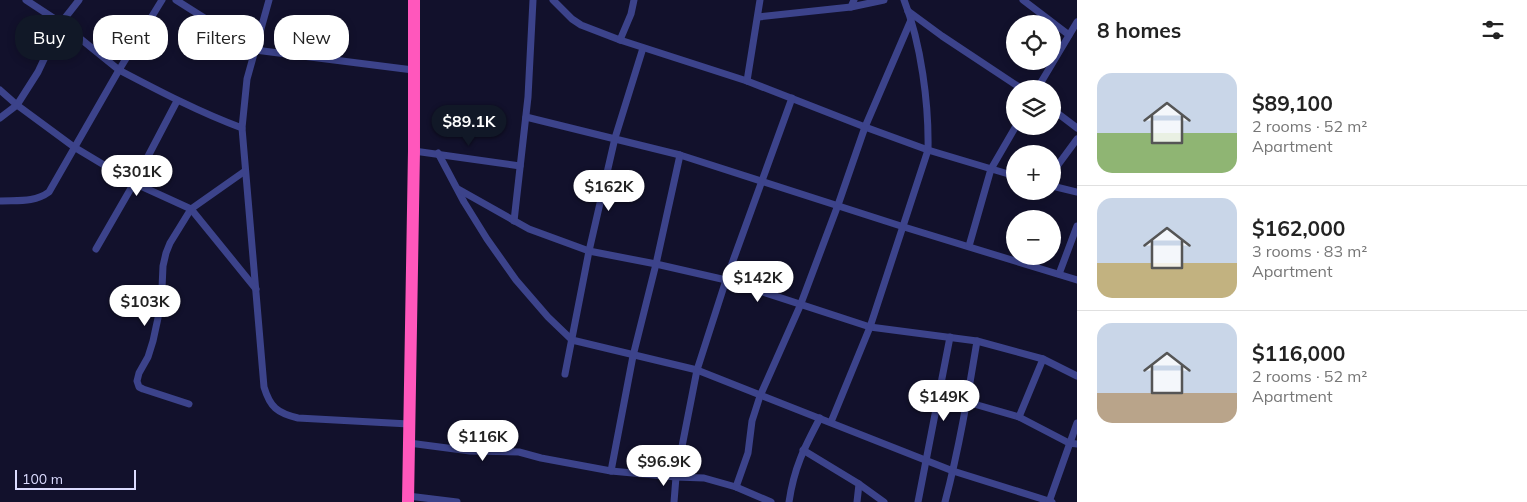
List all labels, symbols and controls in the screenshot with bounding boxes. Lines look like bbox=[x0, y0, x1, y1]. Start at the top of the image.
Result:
chip: Buy bbox=[15, 15, 83, 60]
chip: Rent bbox=[93, 15, 168, 60]
chip: Filters bbox=[178, 15, 264, 60]
chip: New bbox=[274, 15, 349, 60]
map controls bbox=[1006, 15, 1061, 265]
button: locate bbox=[1006, 15, 1061, 70]
icon: filters bbox=[1479, 16, 1507, 44]
text: 8 homes bbox=[1097, 17, 1181, 43]
button: layers bbox=[1006, 80, 1061, 135]
text: $89,100 bbox=[1252, 90, 1333, 116]
icon: home bbox=[1137, 93, 1197, 153]
pin: $89.1K bbox=[428, 104, 510, 147]
text: $89.1K bbox=[442, 111, 496, 131]
text: 2 rooms · 52 m² bbox=[1252, 116, 1367, 136]
text: Apartment bbox=[1252, 136, 1333, 156]
button: + bbox=[1006, 145, 1061, 200]
pin: $301K bbox=[102, 154, 172, 197]
text: $301K bbox=[112, 161, 162, 181]
pin: $162K bbox=[574, 170, 644, 212]
text: $162K bbox=[584, 176, 634, 196]
button: − bbox=[1006, 210, 1061, 265]
text: $162,000 bbox=[1252, 215, 1345, 241]
icon: home bbox=[1137, 218, 1197, 278]
text: 3 rooms · 83 m² bbox=[1252, 241, 1367, 261]
pin: $142K bbox=[723, 260, 793, 303]
text: Apartment bbox=[1252, 261, 1333, 281]
text: $142K bbox=[733, 267, 783, 287]
pin: $103K bbox=[110, 284, 180, 327]
text: $103K bbox=[120, 291, 170, 311]
text: $116,000 bbox=[1252, 340, 1345, 366]
icon: home bbox=[1137, 343, 1197, 403]
text: 2 rooms · 52 m² bbox=[1252, 366, 1367, 386]
pin: $149K bbox=[909, 380, 979, 422]
text: $149K bbox=[919, 386, 969, 406]
text: Apartment bbox=[1252, 386, 1333, 406]
pin: $116K bbox=[448, 420, 518, 462]
text: $116K bbox=[458, 426, 508, 446]
pin: $96.9K bbox=[623, 444, 705, 487]
text: $96.9K bbox=[637, 451, 691, 471]
scale bar bbox=[15, 467, 136, 490]
text: 100 m bbox=[22, 470, 63, 488]

